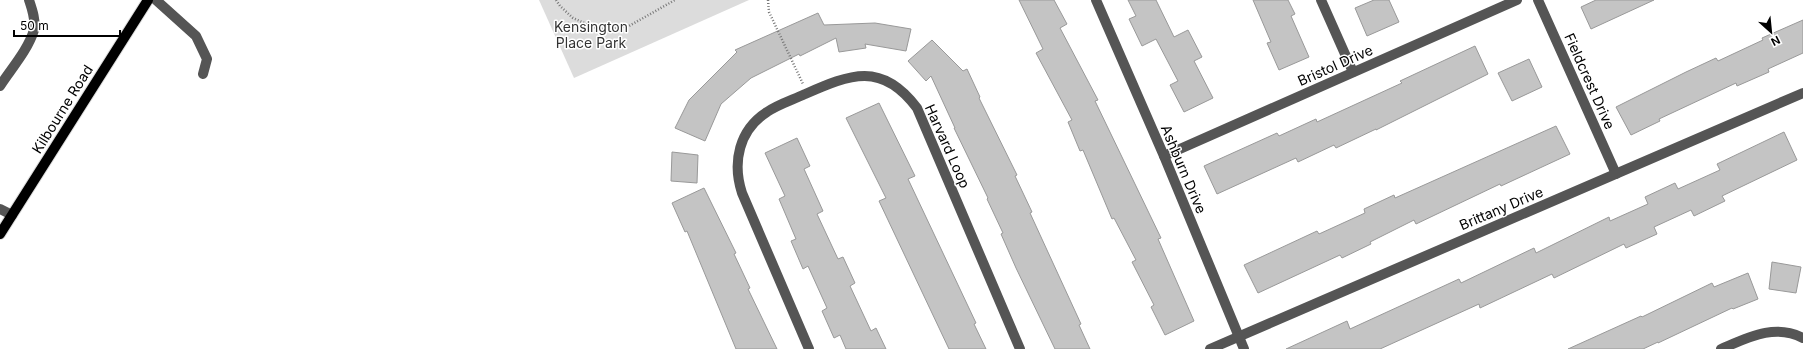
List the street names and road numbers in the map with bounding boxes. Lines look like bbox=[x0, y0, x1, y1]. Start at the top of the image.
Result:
street label: Fieldcrest Drive bbox=[1561, 30, 1619, 132]
street label: Bristol Drive bbox=[1295, 41, 1375, 89]
street label: Kilbourne Road bbox=[28, 62, 96, 156]
street label: Harvard Loop bbox=[922, 101, 974, 191]
street label: Ashburn Drive bbox=[1158, 122, 1210, 216]
street label: Brittany Drive bbox=[1457, 183, 1545, 233]

